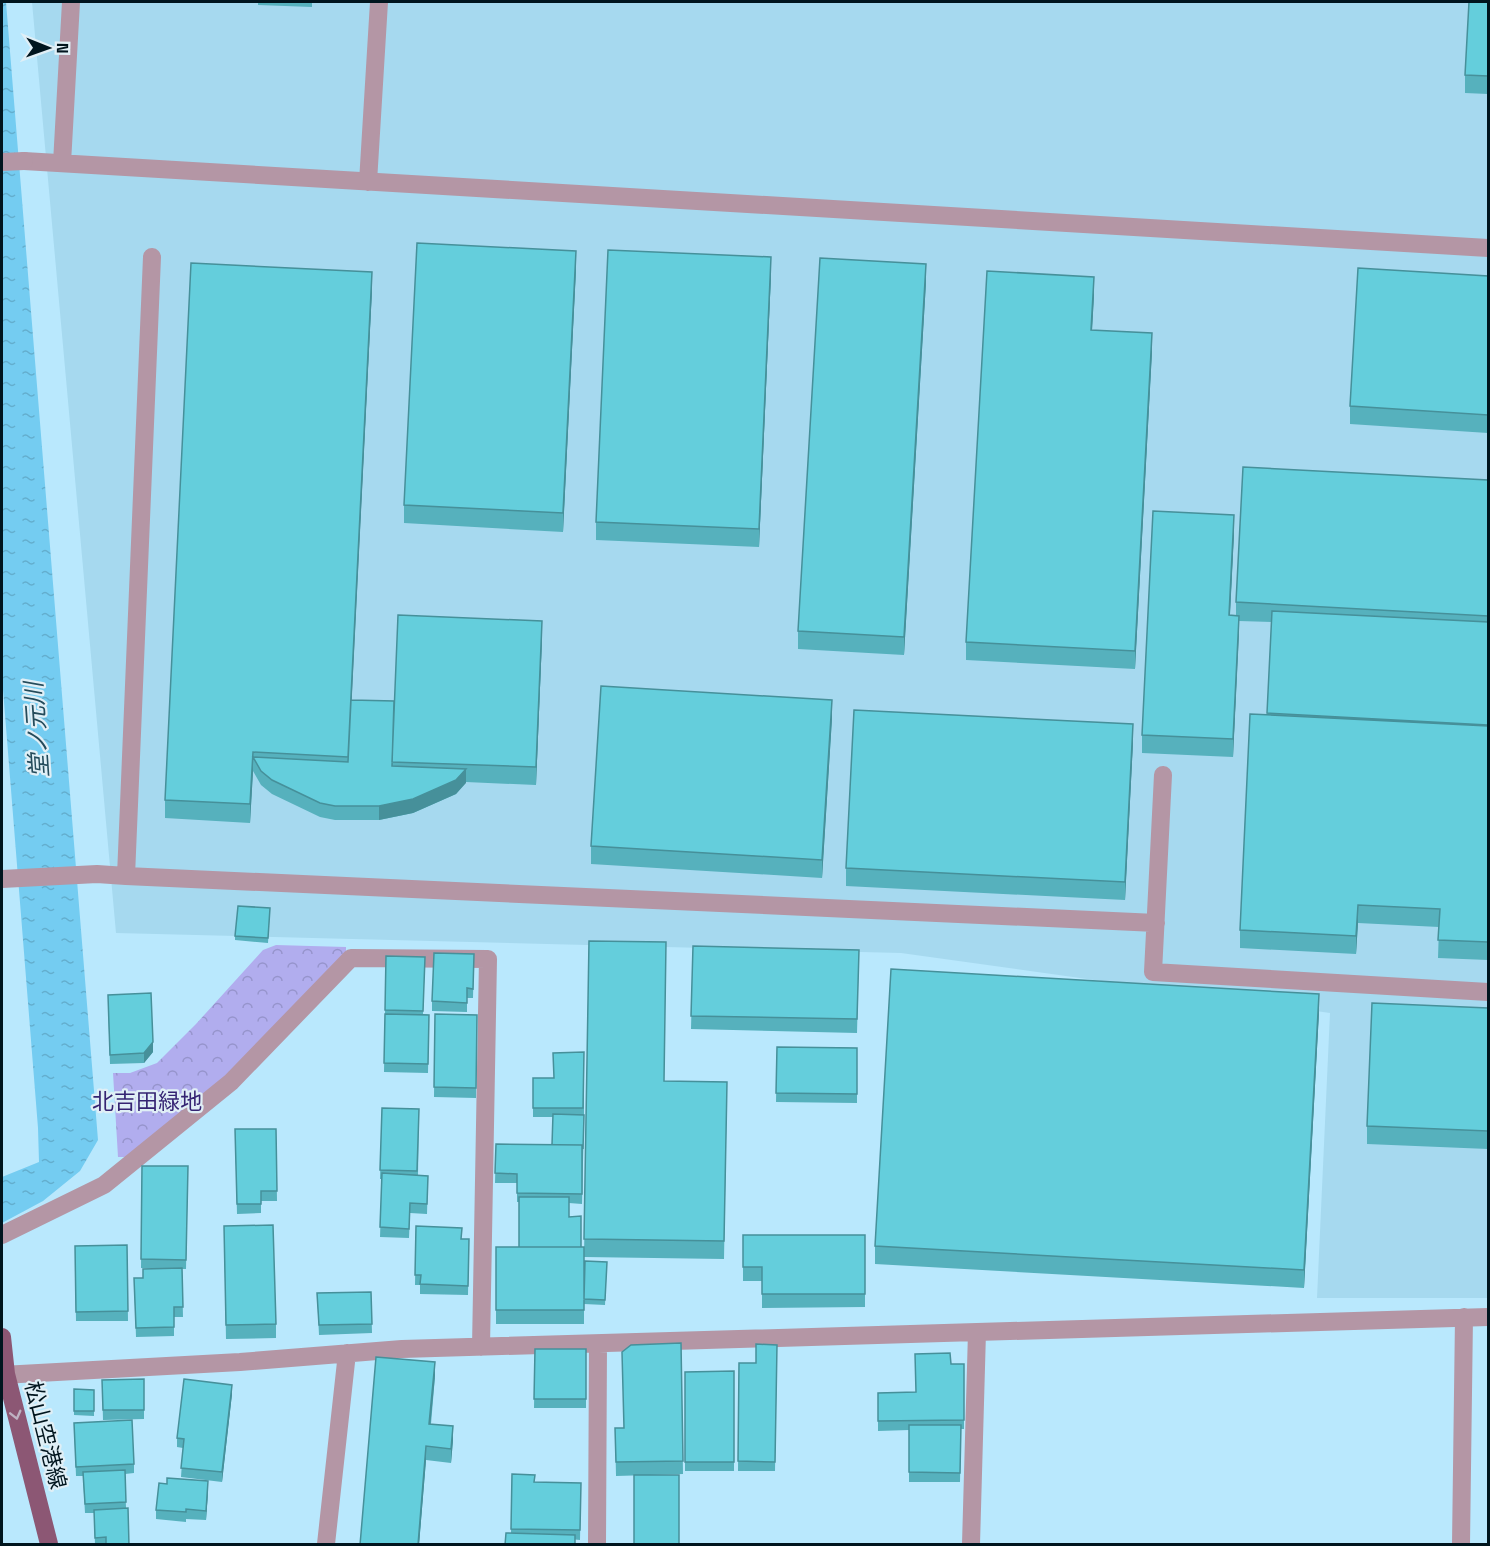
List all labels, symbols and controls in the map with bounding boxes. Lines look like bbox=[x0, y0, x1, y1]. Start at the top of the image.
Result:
north arrow bbox=[18, 18, 78, 78]
text: N bbox=[52, 43, 73, 54]
water label: 堂ノ元川 bbox=[17, 678, 55, 779]
park label: 北吉田緑地 bbox=[92, 1087, 202, 1115]
street label: 松山空港線 bbox=[19, 1378, 73, 1492]
one-way arrow bbox=[8, 1410, 21, 1420]

